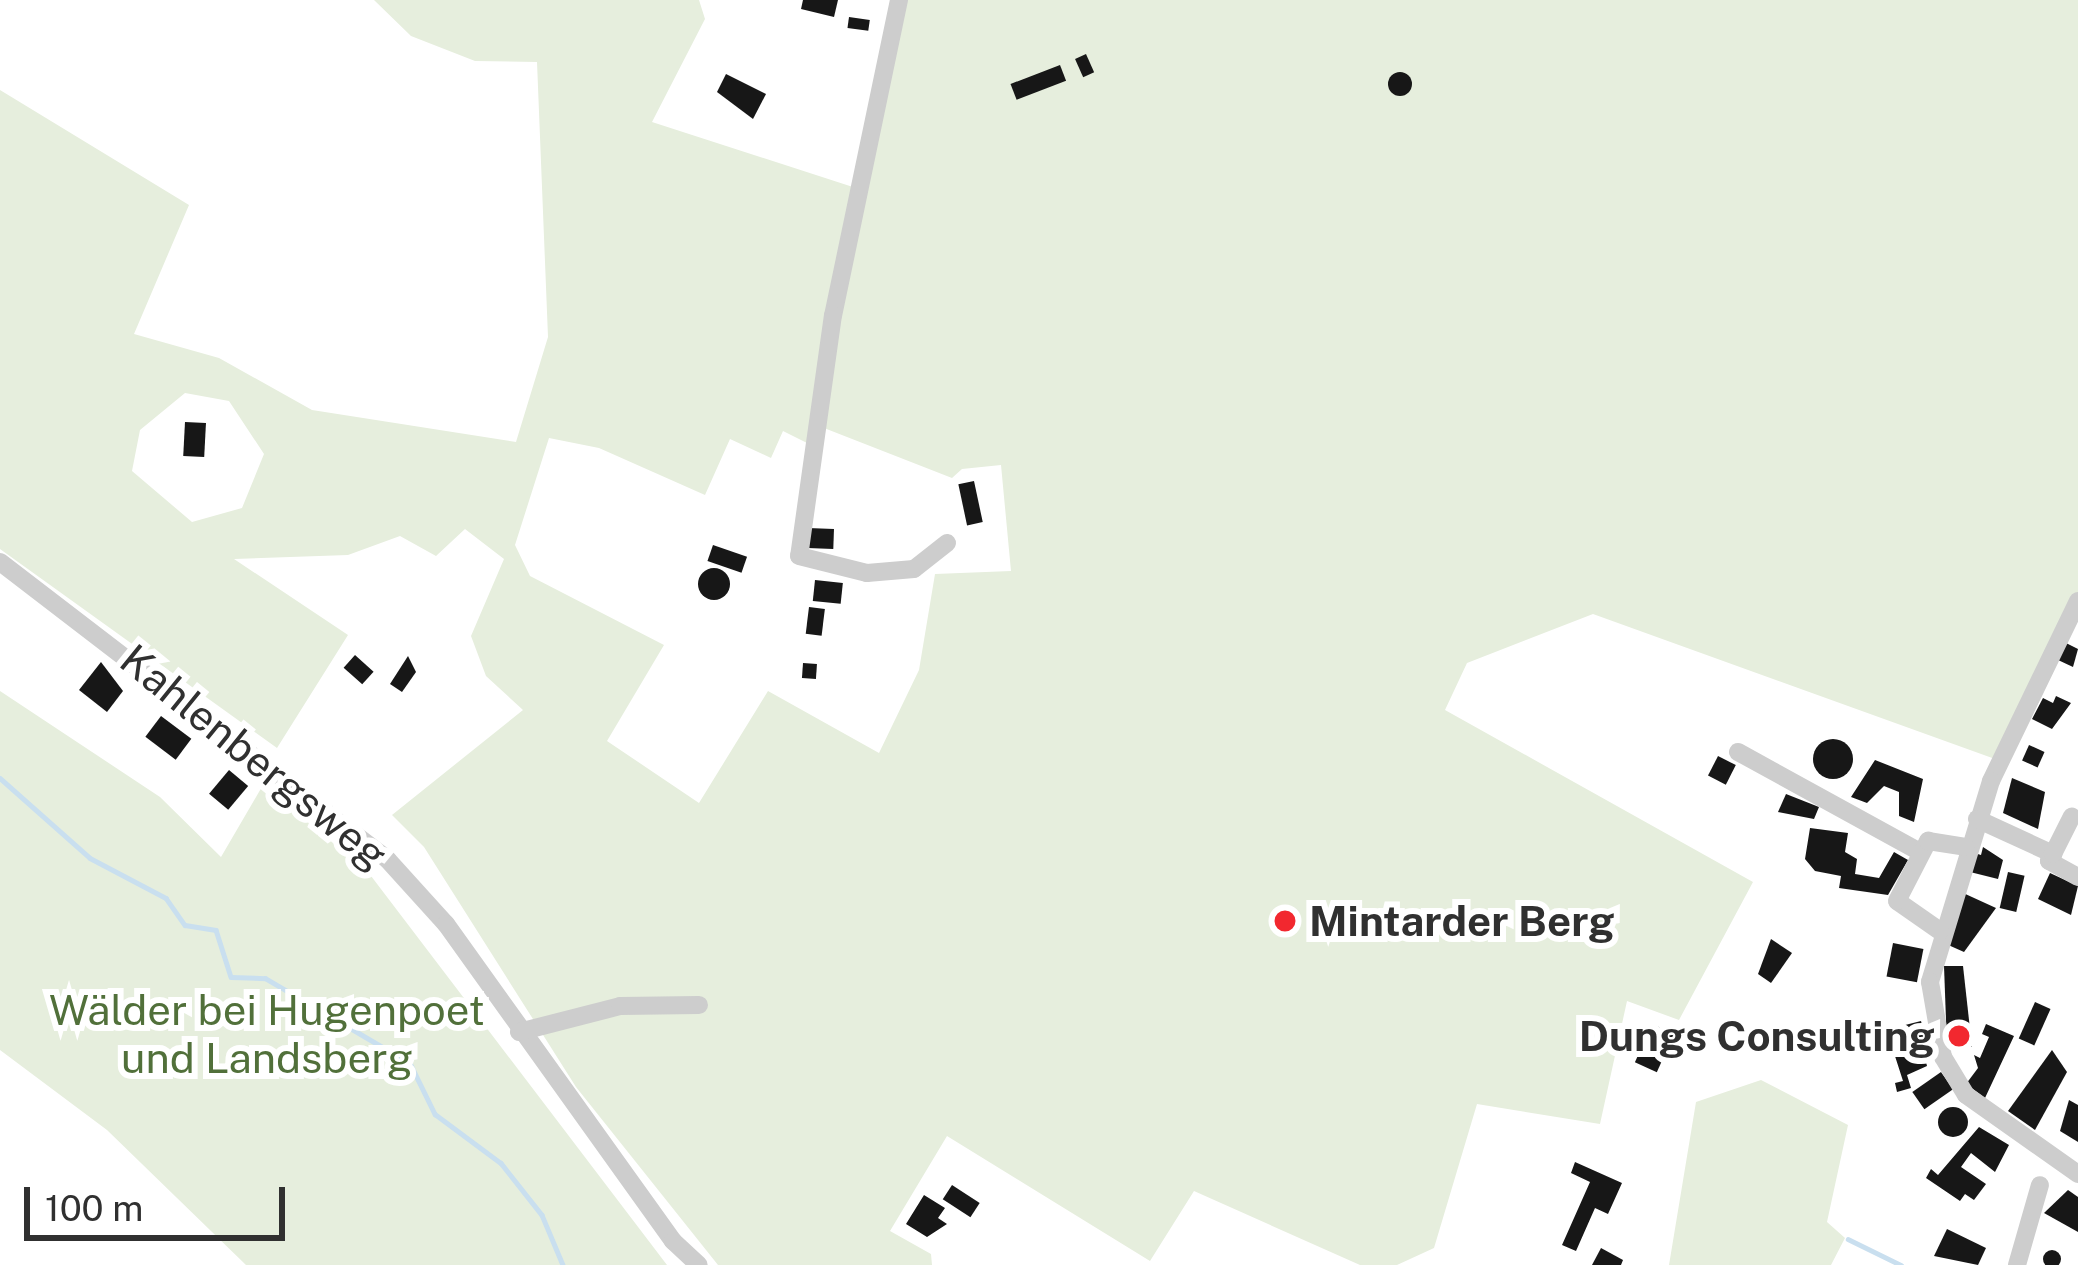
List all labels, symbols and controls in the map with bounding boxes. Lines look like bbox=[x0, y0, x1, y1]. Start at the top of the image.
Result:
street label: Kahlenbergsweg bbox=[110, 634, 398, 880]
place label: Mintarder Berg bbox=[1309, 896, 1615, 946]
marker: Mintarder Berg bbox=[1272, 908, 1298, 934]
park label: Wälder bei Hugenpoet und Landsberg bbox=[49, 985, 485, 1084]
place label: Dungs Consulting bbox=[1578, 1011, 1935, 1061]
marker: Dungs Consulting bbox=[1946, 1023, 1972, 1049]
scale bar bbox=[30, 1163, 291, 1237]
text: 100 m bbox=[45, 1187, 143, 1229]

